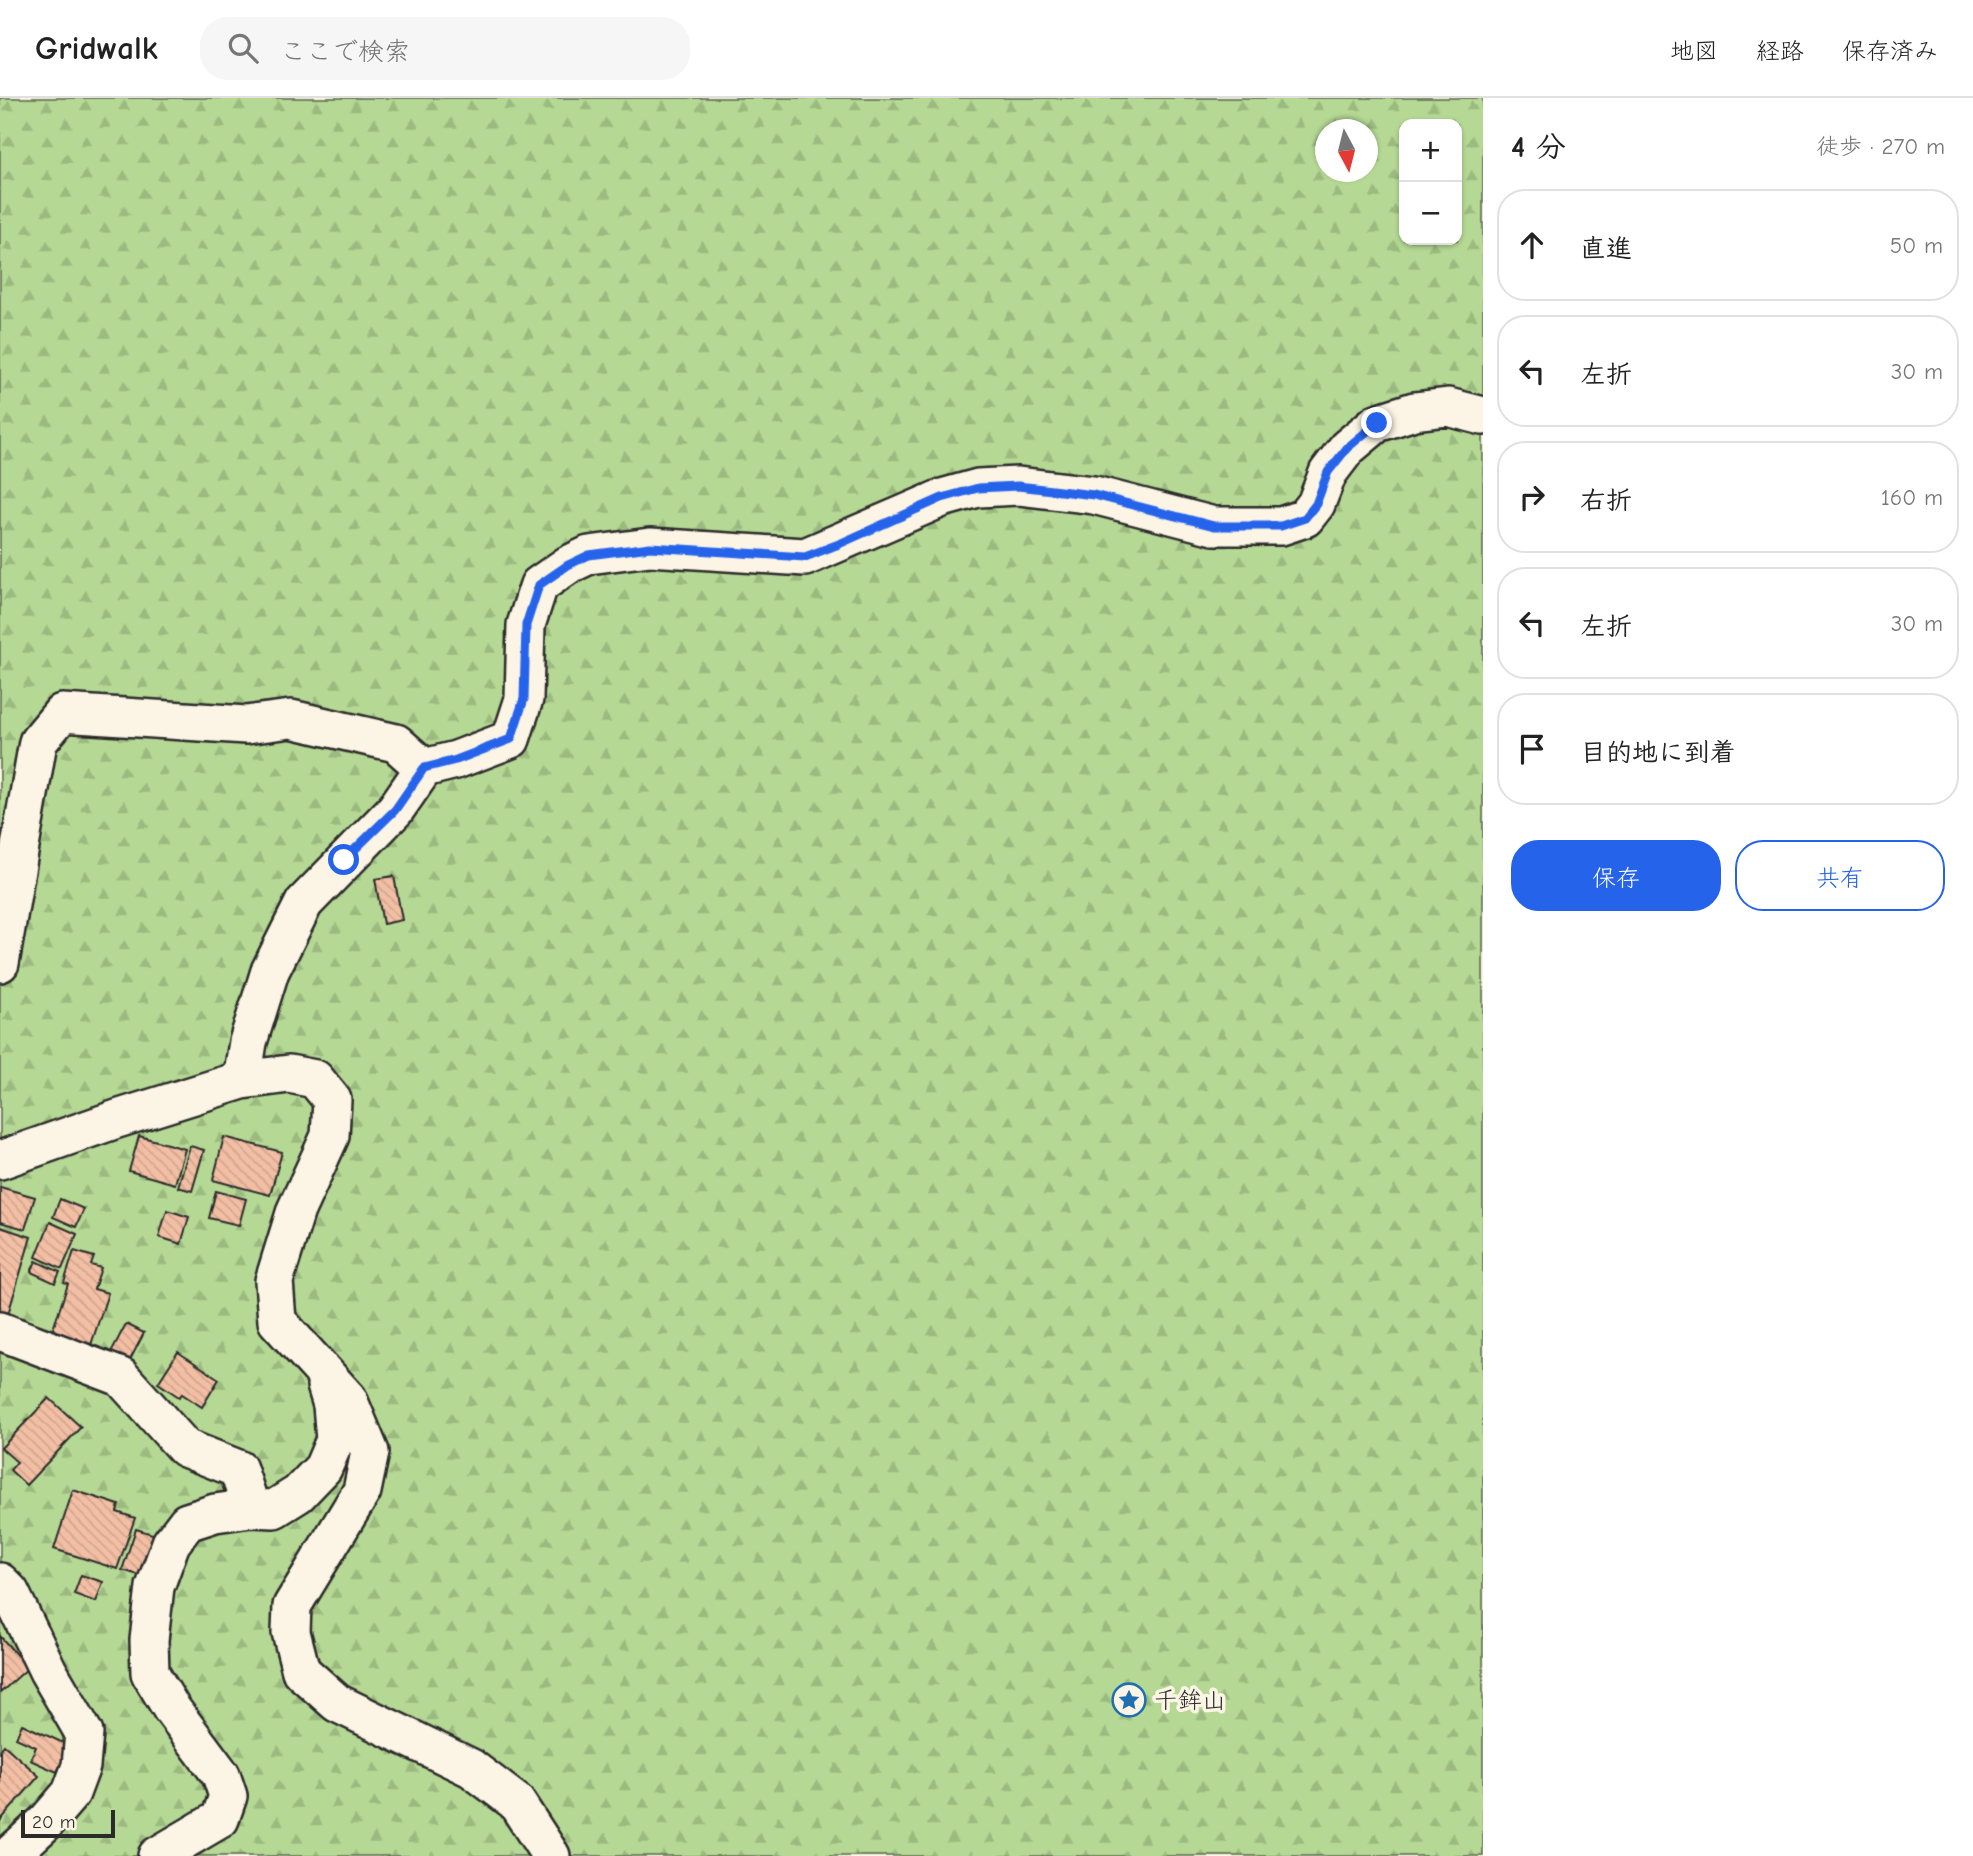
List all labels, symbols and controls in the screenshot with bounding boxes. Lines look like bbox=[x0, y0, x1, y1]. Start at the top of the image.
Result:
search box bbox=[200, 17, 690, 80]
text: Gridwalk bbox=[35, 29, 158, 67]
icon: search bbox=[224, 29, 262, 67]
text: ここで検索 bbox=[280, 37, 410, 67]
text: 地図 bbox=[1670, 37, 1718, 65]
text: 経路 bbox=[1756, 37, 1804, 65]
text: 保存済み bbox=[1842, 37, 1938, 65]
north arrow bbox=[1315, 119, 1378, 182]
map controls bbox=[1399, 119, 1462, 245]
button: + bbox=[1399, 119, 1462, 182]
text: 4 分 bbox=[1511, 130, 1566, 165]
text: 徒歩 · 270 m bbox=[1816, 133, 1945, 160]
button: − bbox=[1399, 182, 1462, 245]
icon: ahead bbox=[1513, 226, 1551, 264]
text: 50 m bbox=[1890, 232, 1943, 259]
text: 直進 bbox=[1580, 234, 1632, 264]
icon: left bbox=[1513, 352, 1551, 390]
text: 30 m bbox=[1891, 358, 1943, 385]
text: 左折 bbox=[1580, 360, 1632, 390]
route end bbox=[1361, 407, 1392, 438]
icon: right bbox=[1513, 478, 1551, 516]
text: 160 m bbox=[1881, 484, 1943, 511]
text: 右折 bbox=[1580, 486, 1632, 516]
icon: left bbox=[1513, 604, 1551, 642]
text: 30 m bbox=[1891, 610, 1943, 637]
text: 左折 bbox=[1580, 612, 1632, 642]
icon: arrive bbox=[1513, 730, 1551, 768]
text: 目的地に到着 bbox=[1580, 738, 1736, 768]
button: 保存 bbox=[1511, 840, 1721, 911]
button: 共有 bbox=[1735, 840, 1945, 911]
route start bbox=[328, 844, 359, 875]
place icon: 千鉾山 bbox=[1110, 1681, 1148, 1719]
place label: 千鉾山 bbox=[1154, 1686, 1226, 1714]
scale bar bbox=[21, 1807, 116, 1839]
text: 20 m bbox=[32, 1811, 76, 1833]

